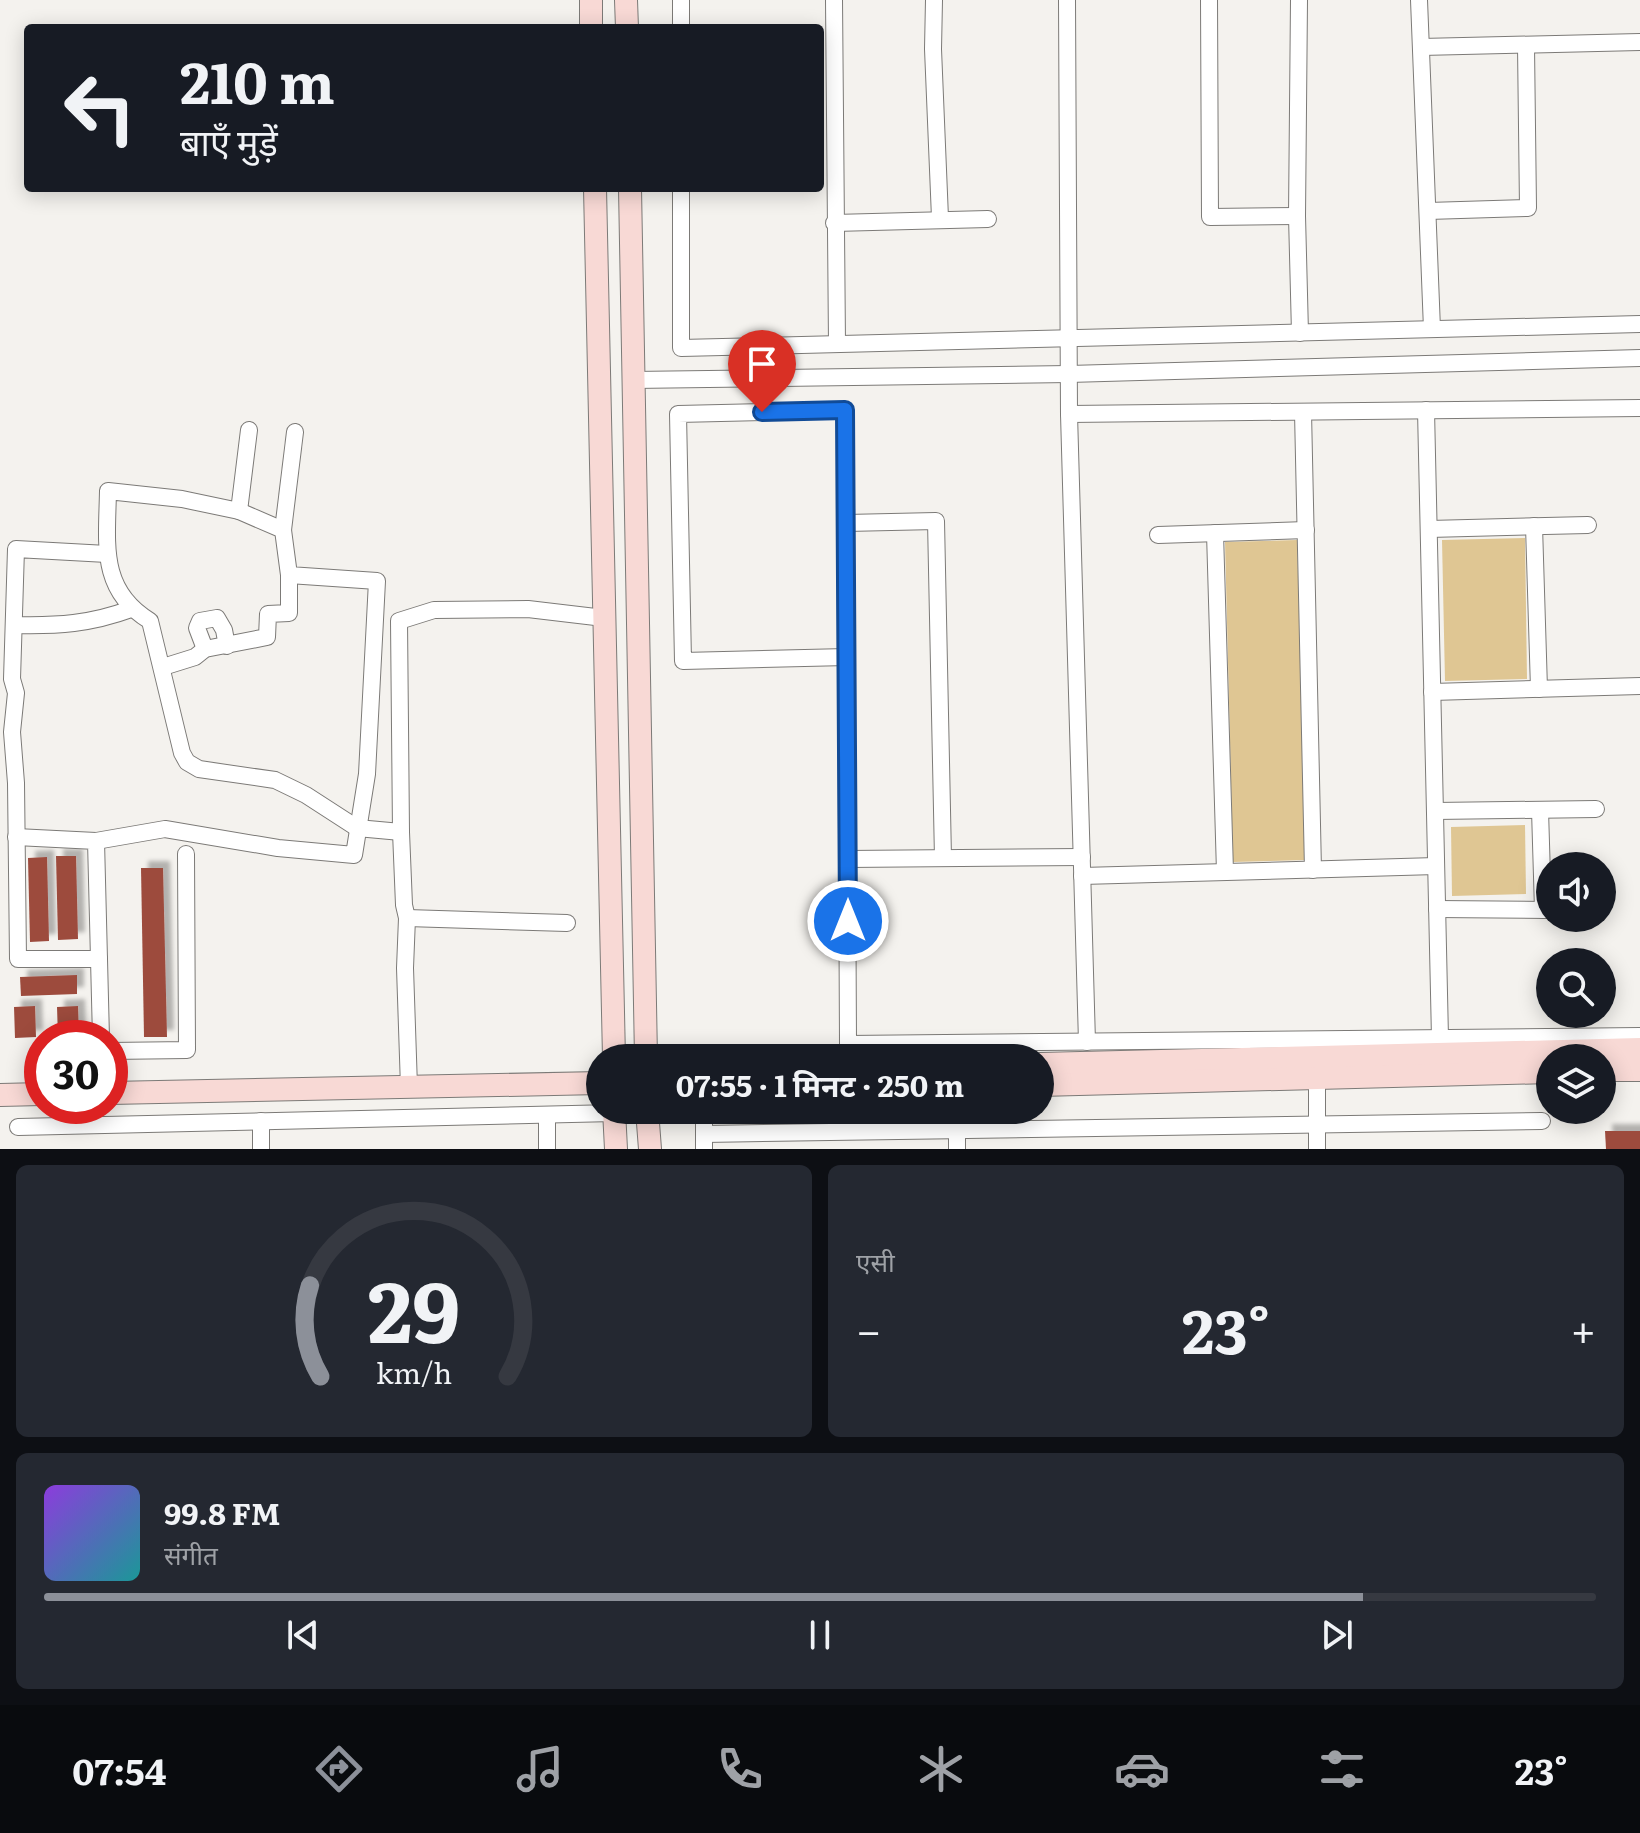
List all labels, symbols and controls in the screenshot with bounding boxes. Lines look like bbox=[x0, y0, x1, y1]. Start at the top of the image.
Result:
text: 210 m bbox=[180, 38, 335, 121]
icon: left bbox=[48, 56, 152, 160]
text: बाएँ मुड़ें bbox=[180, 114, 278, 167]
pin bbox=[728, 330, 796, 412]
icon: arrive bbox=[740, 342, 784, 386]
map controls bbox=[1536, 852, 1616, 1124]
button: sound bbox=[1536, 852, 1616, 932]
position arrow bbox=[806, 879, 890, 963]
button: search bbox=[1536, 948, 1616, 1028]
speed limit sign: 30 bbox=[24, 1020, 128, 1124]
button: layers bbox=[1536, 1044, 1616, 1124]
text: 07:55 · 1 मिनट · 250 m bbox=[676, 1062, 964, 1106]
text: एसी bbox=[856, 1241, 895, 1280]
text: 29 bbox=[368, 1245, 460, 1369]
text: 23° bbox=[1182, 1283, 1270, 1372]
text: − bbox=[856, 1295, 882, 1361]
text: + bbox=[1570, 1295, 1596, 1361]
text: km/h bbox=[376, 1350, 452, 1393]
text: 99.8 FM bbox=[164, 1490, 280, 1534]
text: संगीत bbox=[164, 1534, 218, 1573]
icon: previous bbox=[281, 1613, 325, 1657]
icon: pause bbox=[798, 1613, 842, 1657]
icon: next bbox=[1315, 1613, 1359, 1657]
icon: directions bbox=[311, 1741, 367, 1797]
icon: music bbox=[512, 1741, 568, 1797]
icon: phone bbox=[712, 1741, 768, 1797]
icon: climate bbox=[913, 1741, 969, 1797]
icon: car bbox=[1114, 1741, 1170, 1797]
icon: filters bbox=[1314, 1741, 1370, 1797]
text: 07:54 bbox=[72, 1743, 166, 1796]
text: 23° bbox=[1515, 1743, 1568, 1796]

